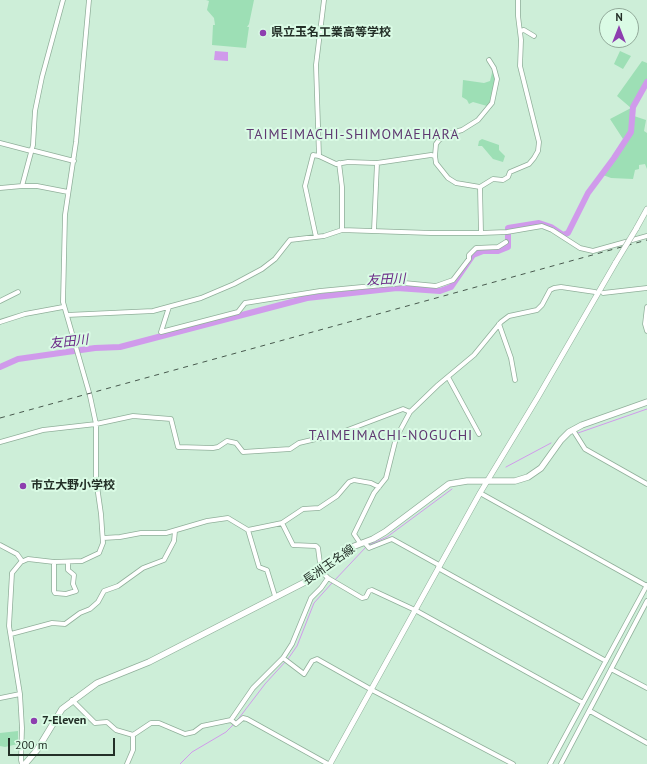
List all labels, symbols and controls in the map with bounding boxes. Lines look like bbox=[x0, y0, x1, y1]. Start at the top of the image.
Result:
north arrow bbox=[599, 8, 639, 48]
text: N bbox=[615, 10, 623, 24]
place label: 県立玉名工業高等学校 bbox=[271, 26, 391, 40]
marker: 県立玉名工業高等学校 bbox=[258, 28, 268, 38]
district label: TAIMEIMACHI-SHIMOMAEHARA bbox=[246, 127, 460, 143]
water label: 友田川 bbox=[366, 271, 406, 289]
water label: 友田川 bbox=[49, 332, 89, 352]
district label: TAIMEIMACHI-NOGUCHI bbox=[309, 428, 473, 444]
place label: 市立大野小学校 bbox=[31, 479, 115, 493]
marker: 市立大野小学校 bbox=[18, 481, 28, 491]
street label: 長洲玉名線 bbox=[300, 542, 358, 588]
place label: 7-Eleven bbox=[42, 714, 86, 728]
marker: 7-Eleven bbox=[29, 716, 39, 726]
scale bar bbox=[10, 730, 117, 756]
text: 200 m bbox=[15, 737, 48, 752]

